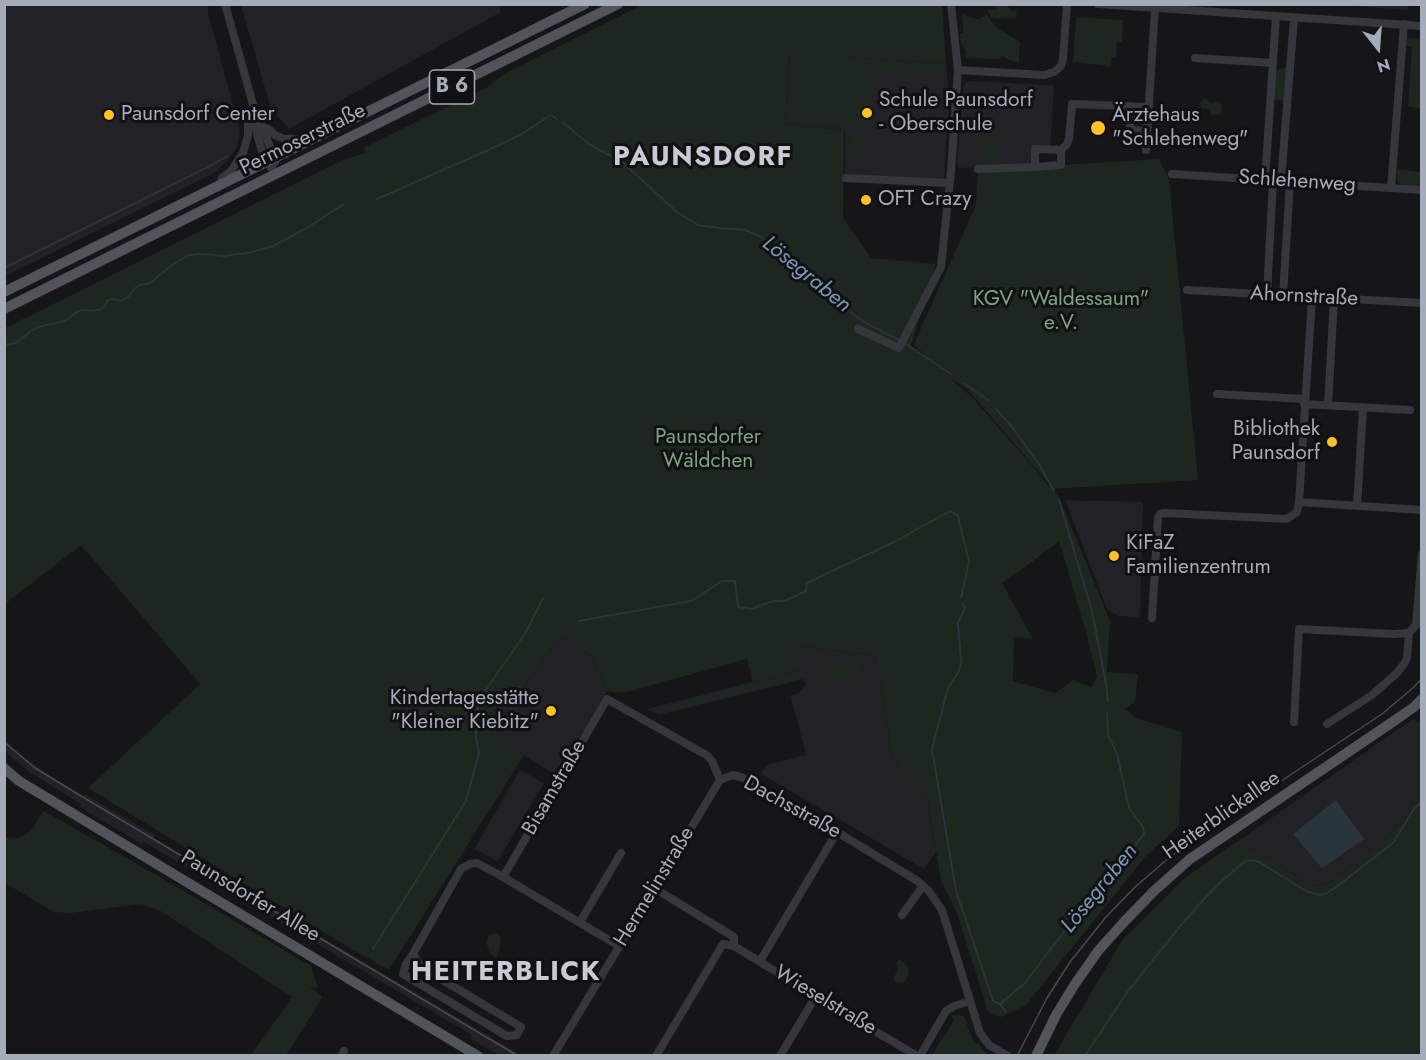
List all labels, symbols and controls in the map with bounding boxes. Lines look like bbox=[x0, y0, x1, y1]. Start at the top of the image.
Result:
north arrow bbox=[1348, 18, 1408, 78]
text: N bbox=[1374, 53, 1393, 79]
road number: B 6 bbox=[430, 70, 474, 104]
place label: Schule Paunsdorf - Oberschule bbox=[879, 88, 1033, 138]
street label: Permoserstraße bbox=[236, 99, 370, 181]
place label: Paunsdorf Center bbox=[121, 102, 275, 128]
place label: Ärztehaus "Schlehenweg" bbox=[1112, 103, 1249, 153]
marker: Schule Paunsdorf - Oberschule bbox=[860, 106, 874, 120]
marker: Paunsdorf Center bbox=[102, 108, 116, 122]
marker: Ärztehaus "Schlehenweg" bbox=[1089, 119, 1107, 137]
district label: PAUNSDORF bbox=[613, 142, 793, 174]
street label: Schlehenweg bbox=[1237, 165, 1357, 199]
place label: OFT Crazy bbox=[878, 187, 971, 213]
marker: OFT Crazy bbox=[859, 193, 873, 207]
water label: Lösegraben bbox=[756, 231, 856, 319]
street label: Ahornstraße bbox=[1249, 282, 1359, 312]
park label: KGV "Waldessaum" e.V. bbox=[973, 287, 1149, 337]
place label: Bibliothek Paunsdorf bbox=[1232, 417, 1320, 467]
park label: Paunsdorfer Wäldchen bbox=[655, 425, 761, 475]
marker: Bibliothek Paunsdorf bbox=[1325, 435, 1339, 449]
place label: KiFaZ Familienzentrum bbox=[1126, 531, 1271, 581]
marker: KiFaZ Familienzentrum bbox=[1107, 549, 1121, 563]
place label: Kindertagesstätte "Kleiner Kiebitz" bbox=[390, 686, 539, 736]
marker: Kindertagesstätte "Kleiner Kiebitz" bbox=[544, 704, 558, 718]
street label: Bisamstraße bbox=[518, 736, 592, 840]
street label: Heiterblickallee bbox=[1159, 766, 1285, 866]
street label: Dachsstraße bbox=[739, 771, 845, 845]
street label: Hermelinstraße bbox=[609, 823, 701, 951]
water label: Lösegraben bbox=[1056, 839, 1144, 939]
street label: Paunsdorfer Allee bbox=[176, 846, 324, 948]
district label: HEITERBLICK bbox=[411, 957, 601, 989]
street label: Wieselstraße bbox=[769, 961, 881, 1041]

